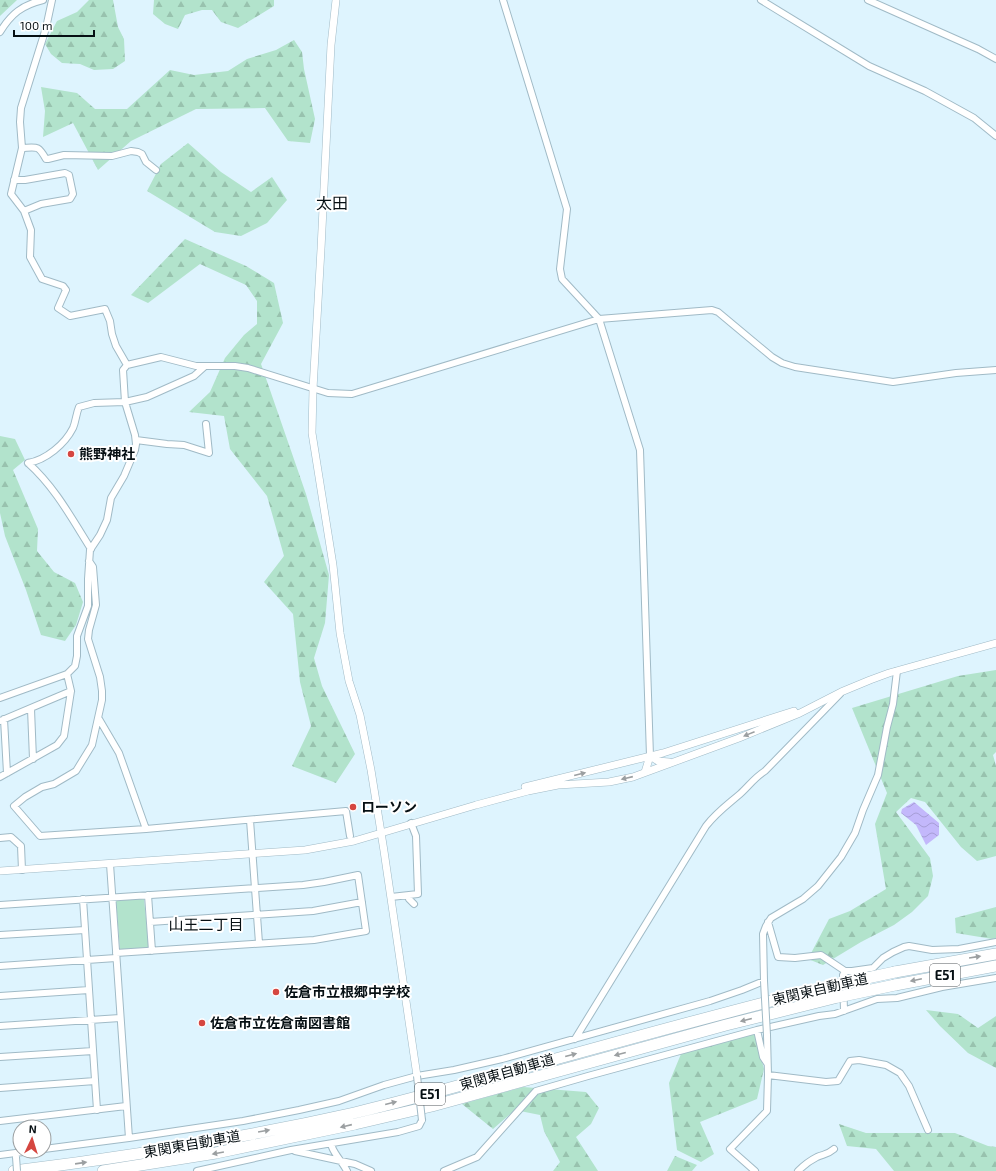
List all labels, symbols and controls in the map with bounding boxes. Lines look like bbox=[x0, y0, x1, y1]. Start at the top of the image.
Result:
scale bar bbox=[14, 12, 94, 38]
text: 100 m bbox=[20, 18, 52, 32]
district label: 太田 bbox=[316, 193, 348, 212]
place label: 熊野神社 bbox=[79, 445, 135, 462]
marker: 熊野神社 bbox=[66, 449, 76, 459]
one-way arrow bbox=[742, 731, 754, 737]
one-way arrow bbox=[574, 770, 586, 776]
one-way arrow bbox=[620, 776, 633, 782]
place label: ローソン bbox=[361, 798, 417, 815]
marker: ローソン bbox=[348, 802, 358, 812]
district label: 山王二丁目 bbox=[168, 915, 244, 933]
one-way arrow bbox=[969, 954, 981, 960]
road number: E51 bbox=[930, 964, 960, 986]
street label: 東関東自動車道 bbox=[770, 969, 870, 1008]
one-way arrow bbox=[910, 978, 922, 984]
place label: 佐倉市立根郷中学校 bbox=[284, 983, 410, 1000]
marker: 佐倉市立根郷中学校 bbox=[271, 987, 281, 997]
place label: 佐倉市立佐倉南図書館 bbox=[210, 1014, 350, 1031]
one-way arrow bbox=[739, 1017, 752, 1023]
marker: 佐倉市立佐倉南図書館 bbox=[197, 1018, 207, 1028]
street label: 東関東自動車道 bbox=[457, 1050, 556, 1093]
one-way arrow bbox=[614, 1051, 626, 1057]
one-way arrow bbox=[565, 1052, 577, 1058]
road number: E51 bbox=[415, 1083, 445, 1105]
one-way arrow bbox=[385, 1100, 397, 1106]
north arrow bbox=[12, 1119, 52, 1159]
text: N bbox=[28, 1122, 37, 1135]
one-way arrow bbox=[339, 1124, 352, 1130]
street label: 東関東自動車道 bbox=[142, 1127, 242, 1160]
one-way arrow bbox=[258, 1128, 270, 1134]
one-way arrow bbox=[212, 1150, 225, 1156]
one-way arrow bbox=[75, 1160, 87, 1166]

